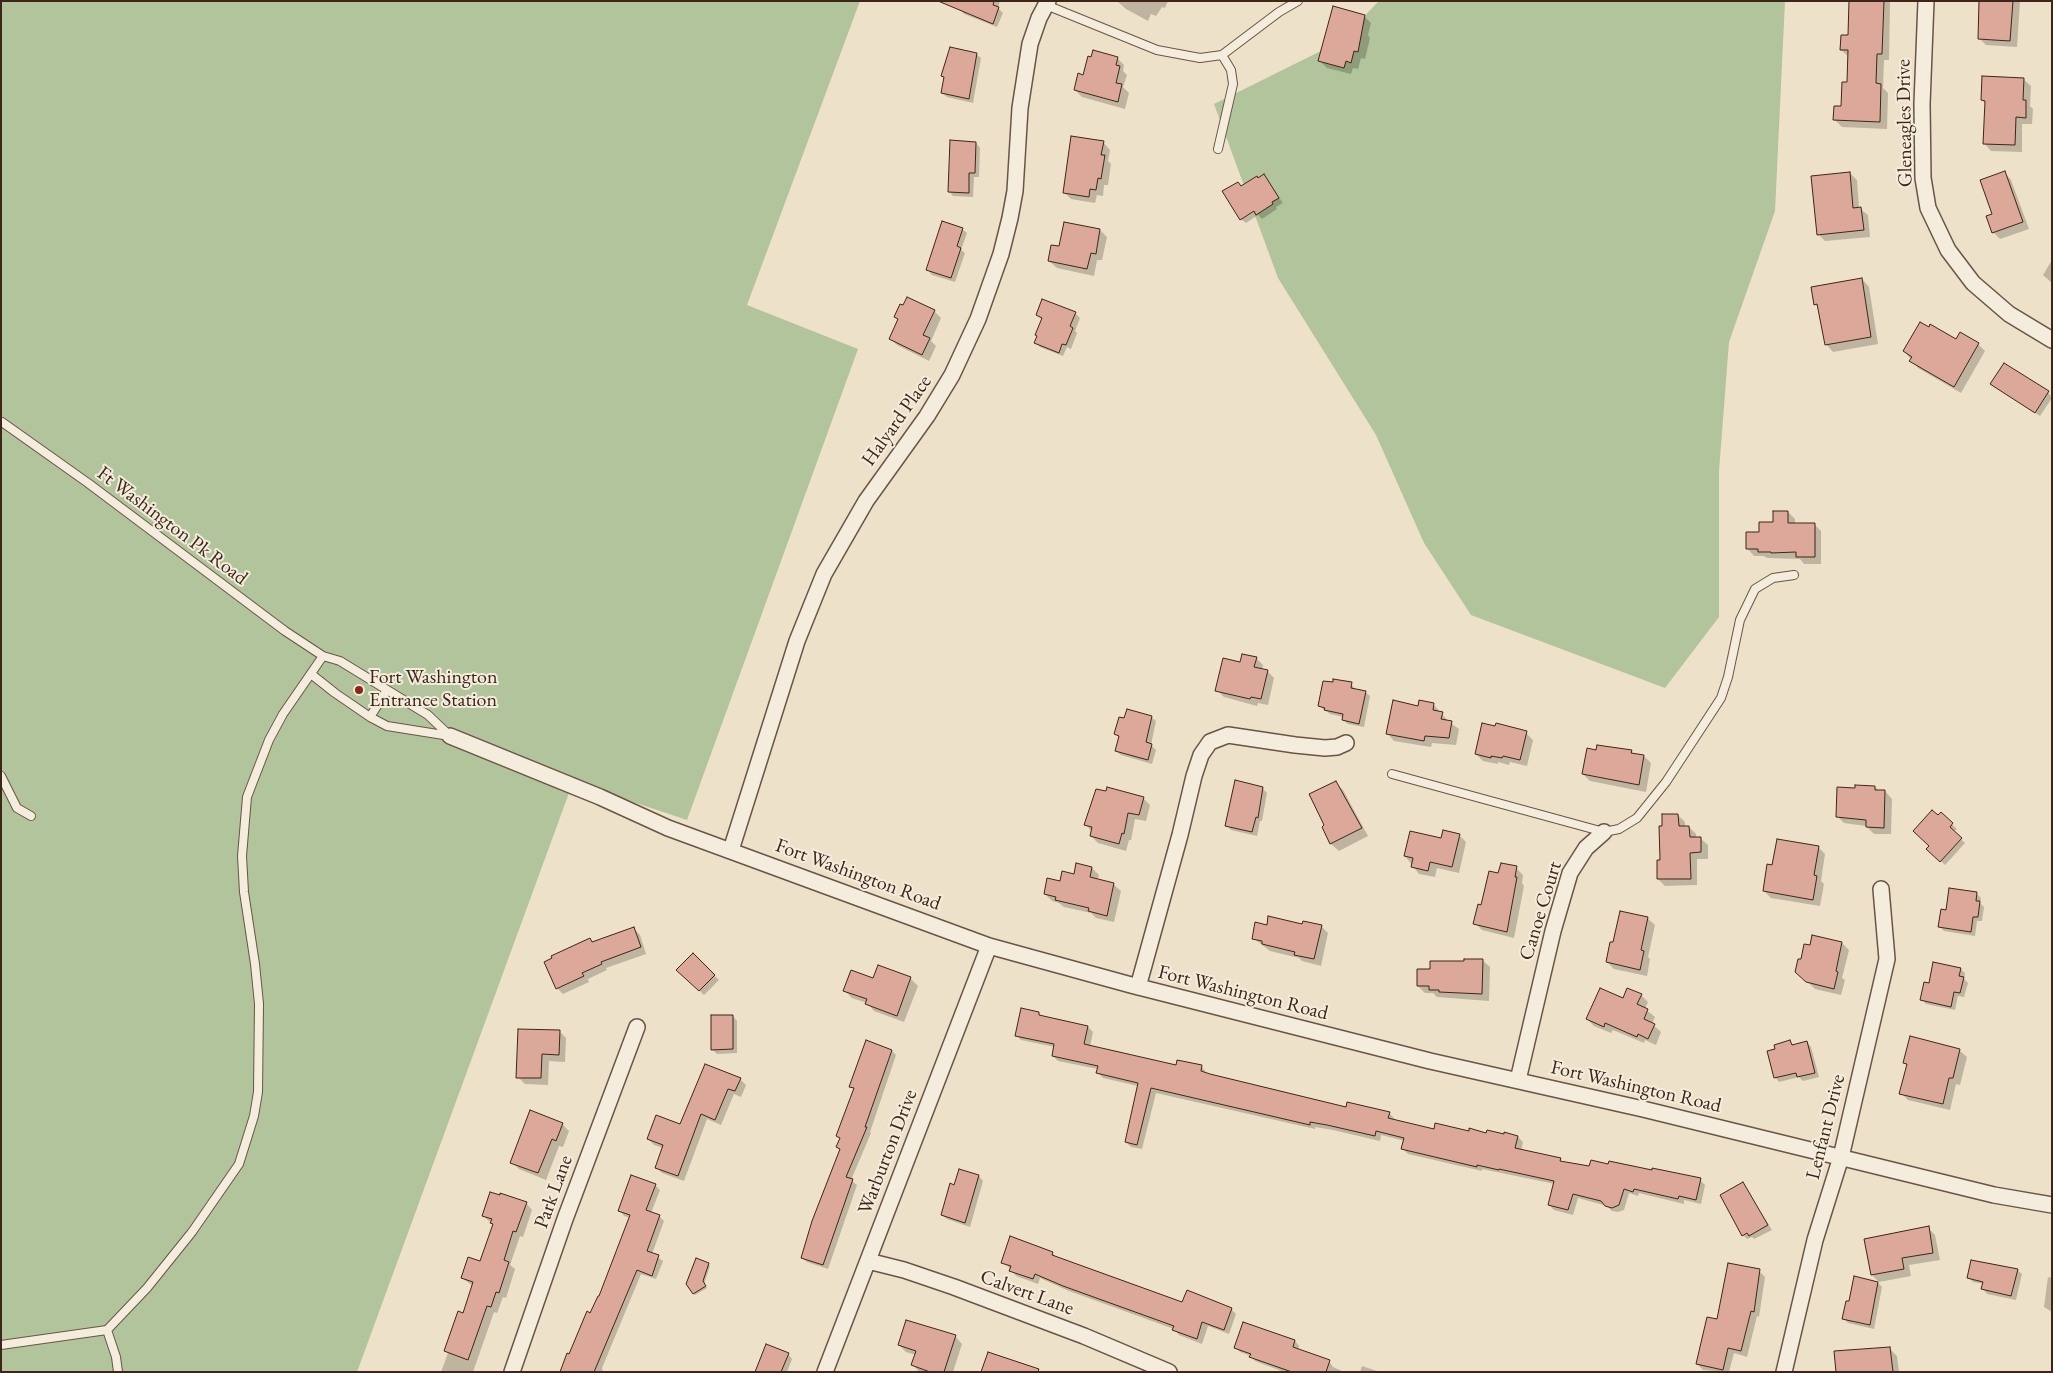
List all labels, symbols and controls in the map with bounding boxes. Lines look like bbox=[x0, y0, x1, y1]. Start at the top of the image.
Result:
street label: Gleneagles Drive bbox=[1892, 59, 1918, 187]
street label: Halyard Place bbox=[857, 371, 937, 471]
street label: Ft Washington Pk Road bbox=[92, 462, 252, 590]
place label: Fort Washington Entrance Station bbox=[369, 666, 497, 713]
marker: Fort Washington Entrance Station bbox=[353, 684, 365, 696]
street label: Fort Washington Road bbox=[772, 834, 944, 916]
street label: Canoe Court bbox=[1515, 859, 1567, 963]
street label: Fort Washington Road bbox=[1156, 960, 1330, 1026]
street label: Fort Washington Road bbox=[1548, 1056, 1724, 1118]
street label: Lenfant Drive bbox=[1801, 1072, 1851, 1182]
street label: Warburton Drive bbox=[853, 1086, 923, 1218]
street label: Park Lane bbox=[530, 1152, 578, 1232]
street label: Calvert Lane bbox=[977, 1265, 1077, 1321]

